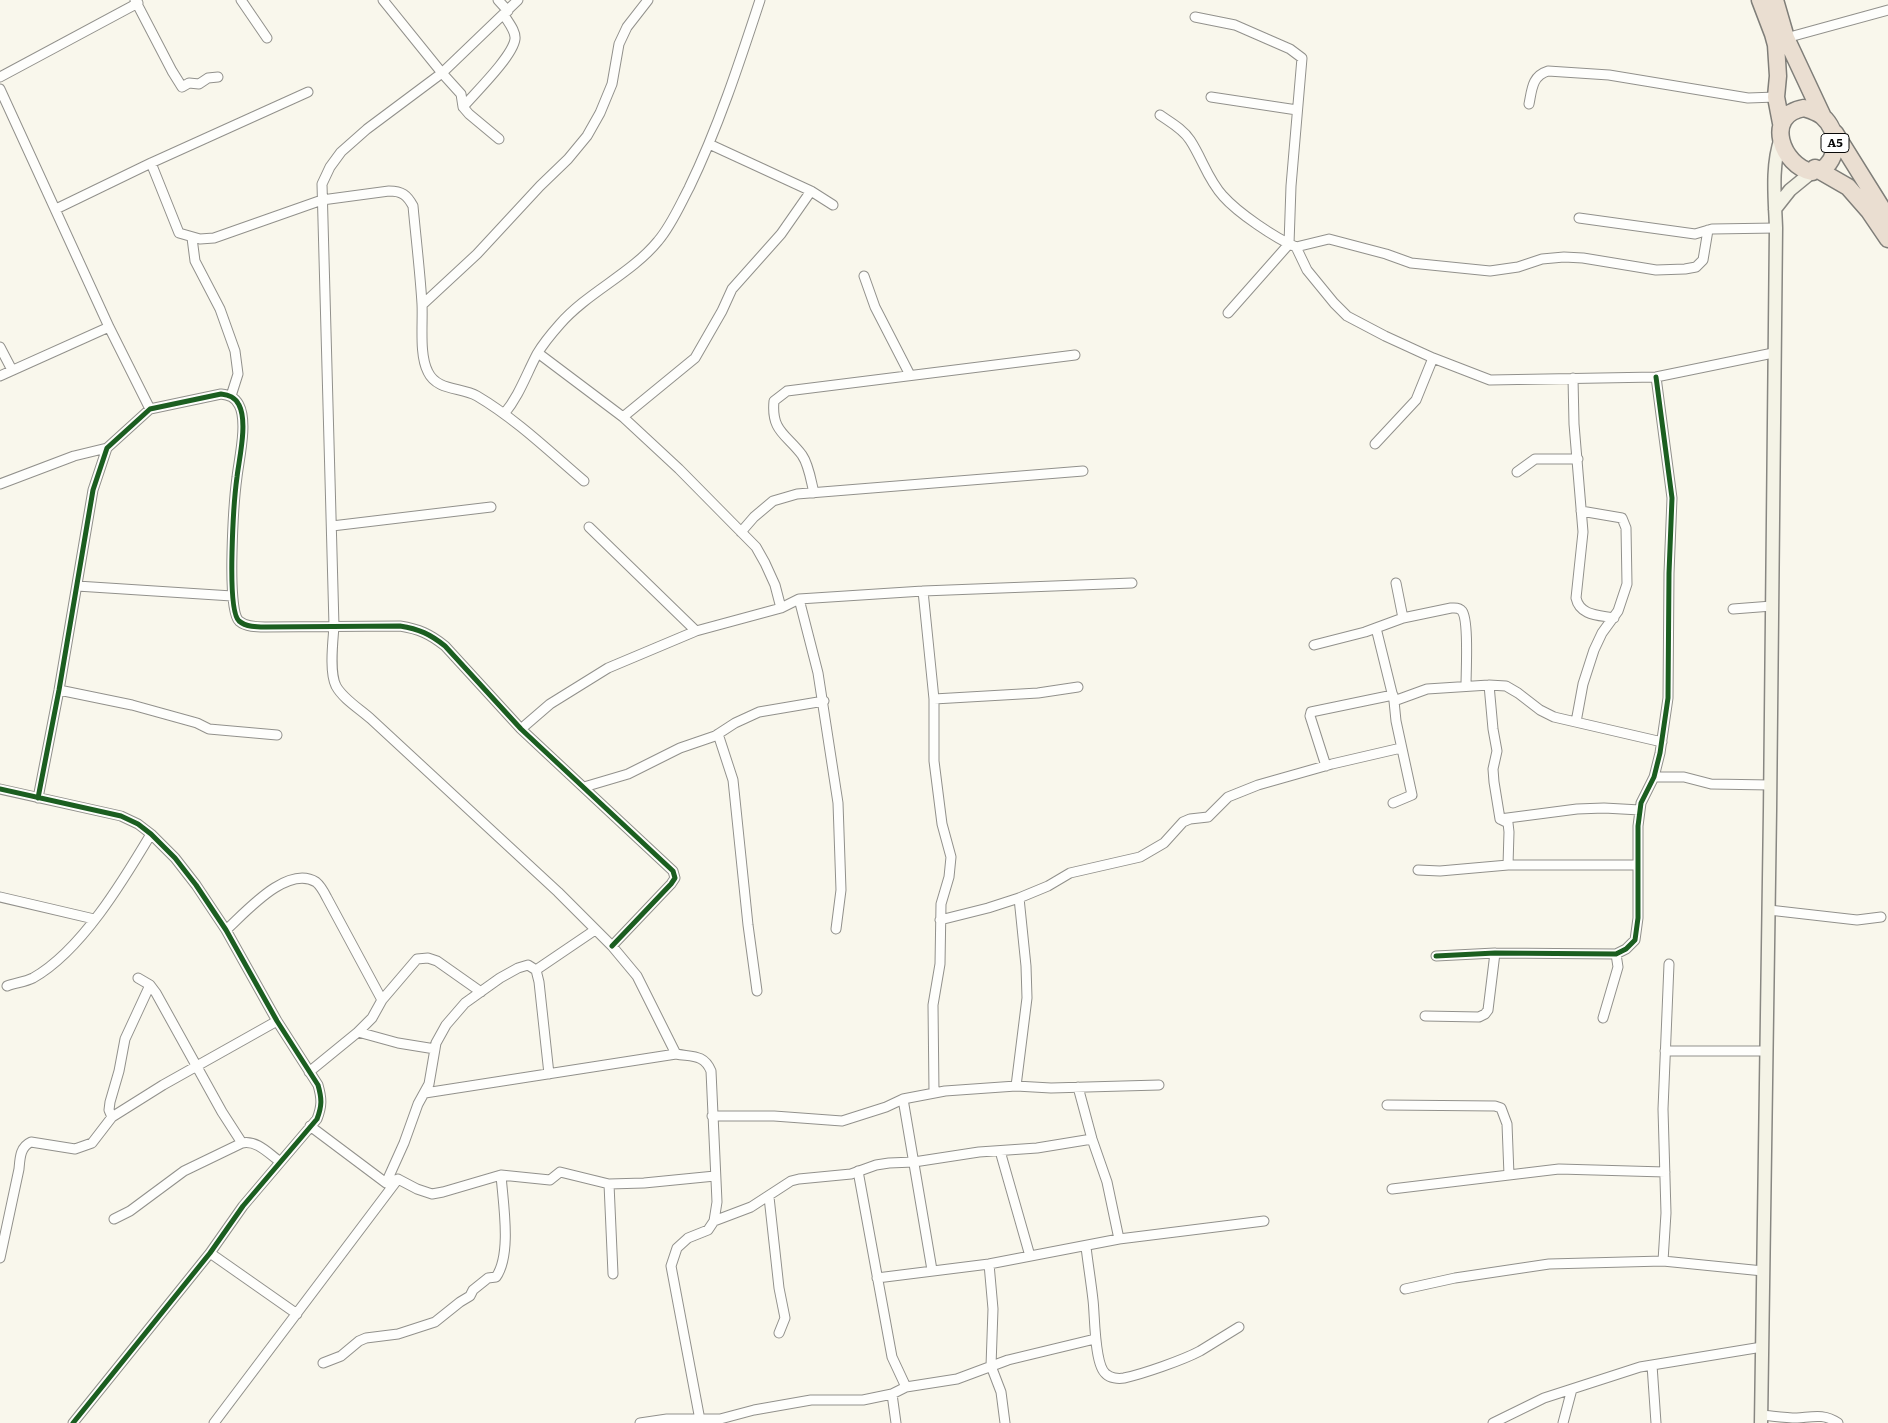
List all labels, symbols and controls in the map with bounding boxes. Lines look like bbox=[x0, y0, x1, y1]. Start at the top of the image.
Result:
road number: A5 bbox=[1821, 134, 1849, 152]

